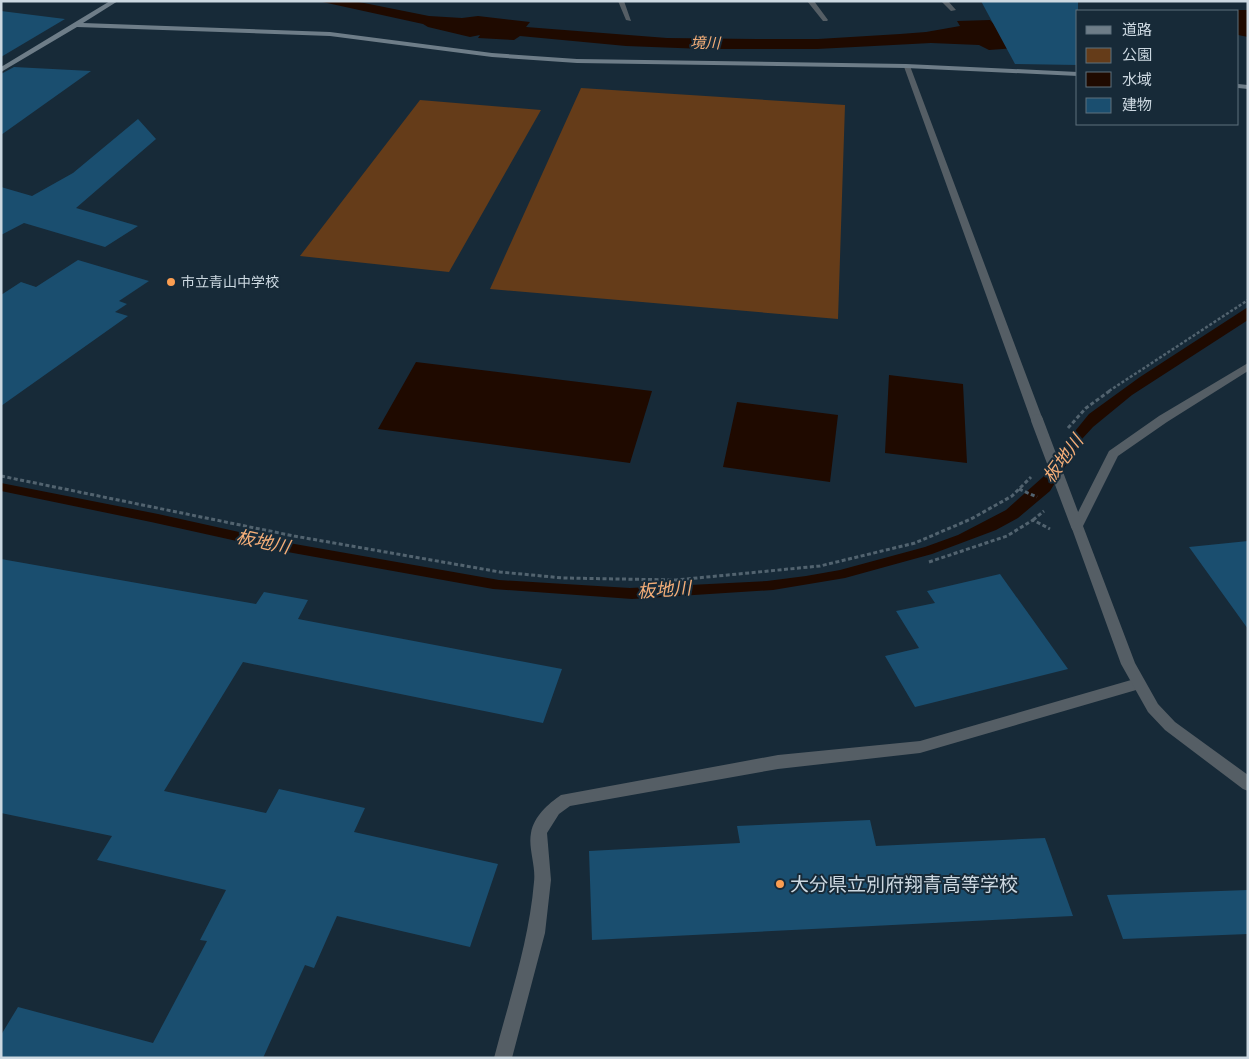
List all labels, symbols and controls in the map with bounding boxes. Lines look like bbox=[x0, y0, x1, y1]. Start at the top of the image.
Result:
legend bbox=[1076, 10, 1239, 125]
text: 道路 bbox=[1122, 18, 1152, 39]
water label: 境川 bbox=[690, 31, 722, 52]
text: 公園 bbox=[1122, 43, 1152, 64]
text: 水域 bbox=[1122, 68, 1152, 89]
text: 建物 bbox=[1122, 93, 1152, 114]
place label: 市立青山中学校 bbox=[181, 271, 279, 291]
marker: 市立青山中学校 bbox=[165, 276, 177, 288]
water label: 板地川 bbox=[1035, 427, 1089, 487]
water label: 板地川 bbox=[234, 522, 294, 559]
water label: 板地川 bbox=[636, 573, 694, 603]
place label: 大分県立別府翔青高等学校 bbox=[790, 869, 1018, 896]
marker: 大分県立別府翔青高等学校 bbox=[774, 878, 786, 890]

